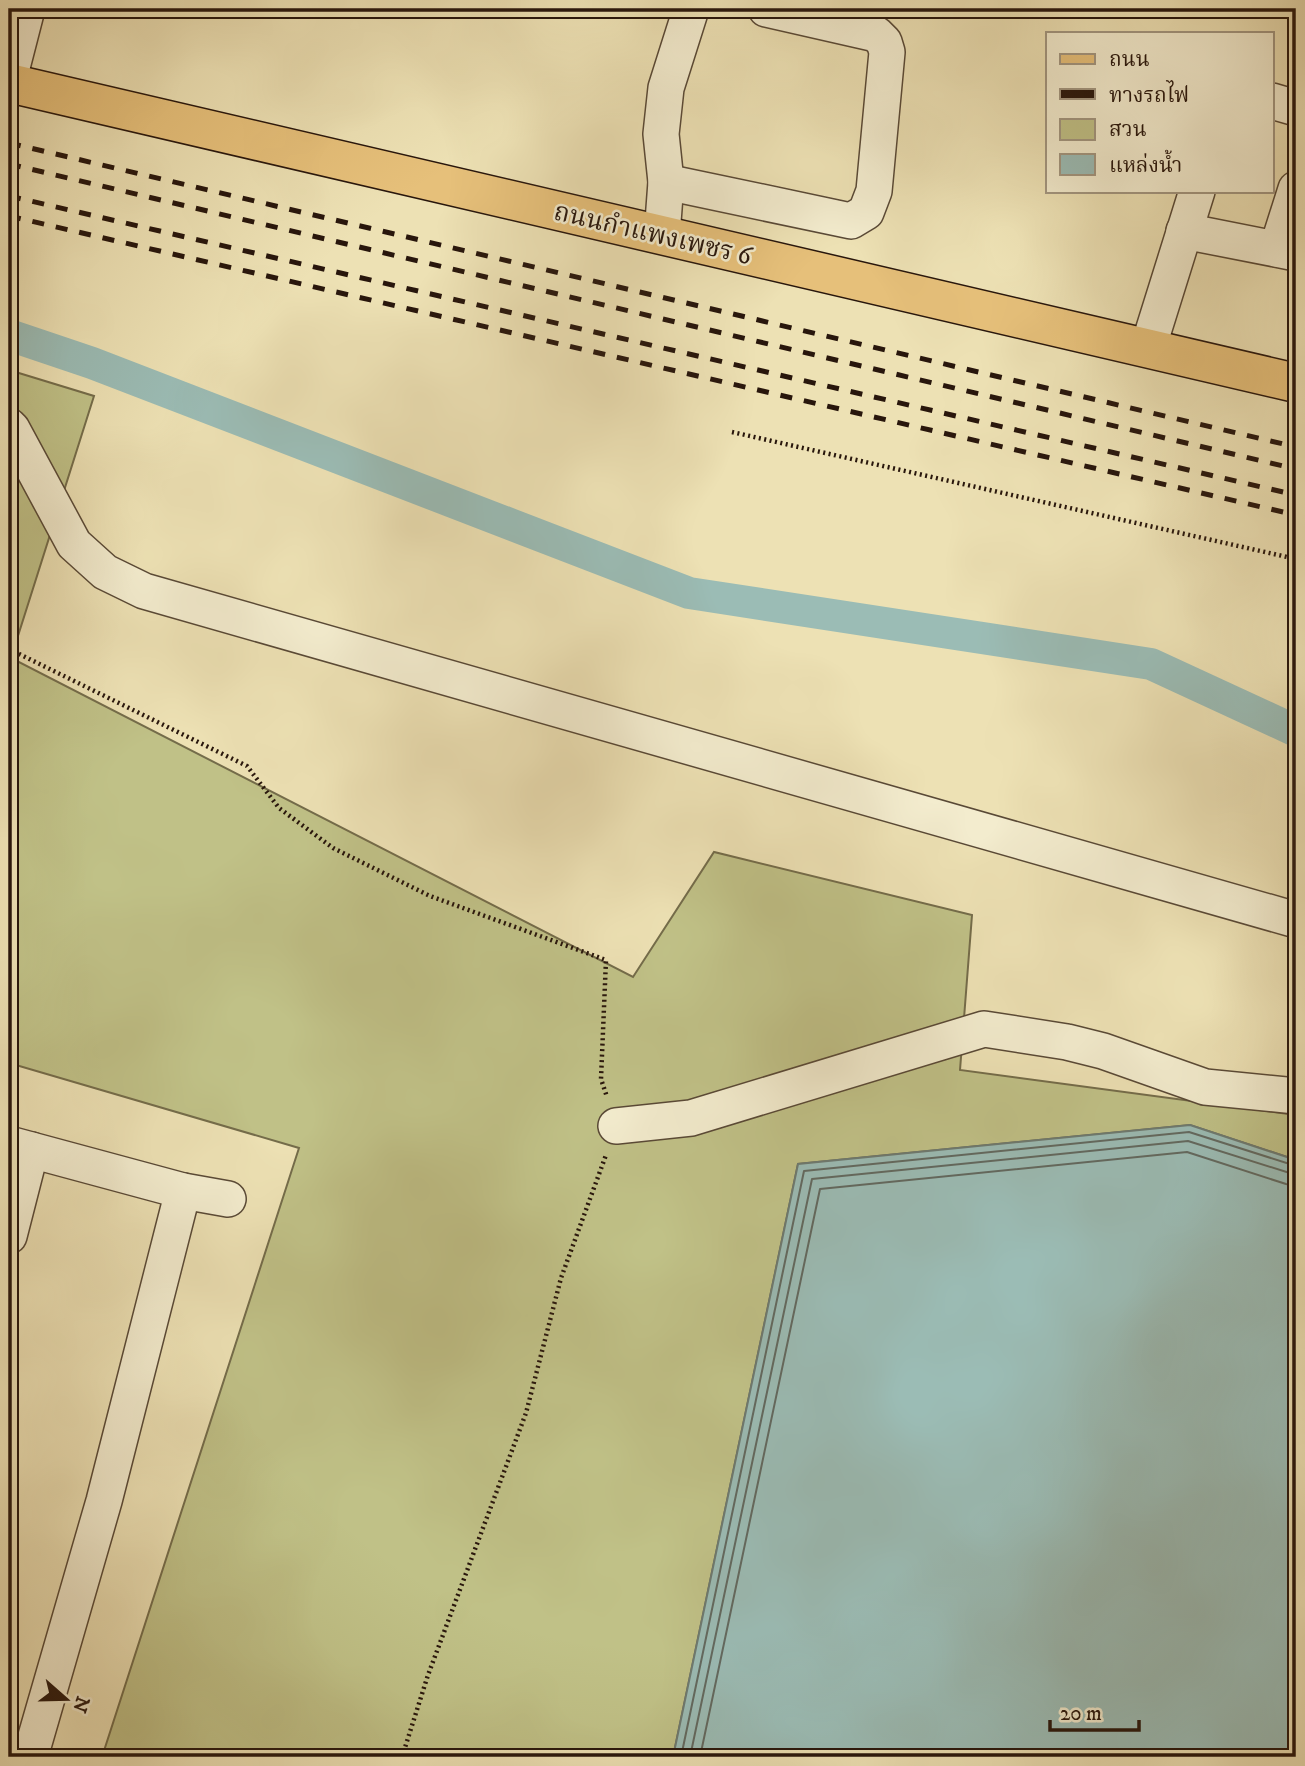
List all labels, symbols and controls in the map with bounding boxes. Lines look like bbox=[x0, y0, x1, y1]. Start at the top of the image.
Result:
legend bbox=[1046, 32, 1274, 192]
text: ถนน bbox=[1109, 47, 1150, 73]
text: ทางรถไฟ bbox=[1109, 80, 1189, 109]
text: สวน bbox=[1109, 117, 1147, 143]
text: แหล่งน้ำ bbox=[1109, 149, 1182, 179]
street label: ถนนกำแพงเพชร 6 bbox=[550, 196, 756, 274]
north arrow bbox=[32, 1664, 102, 1734]
scale bar bbox=[1050, 1689, 1139, 1733]
text: N bbox=[67, 1693, 94, 1716]
text: 20 m bbox=[1060, 1701, 1102, 1727]

